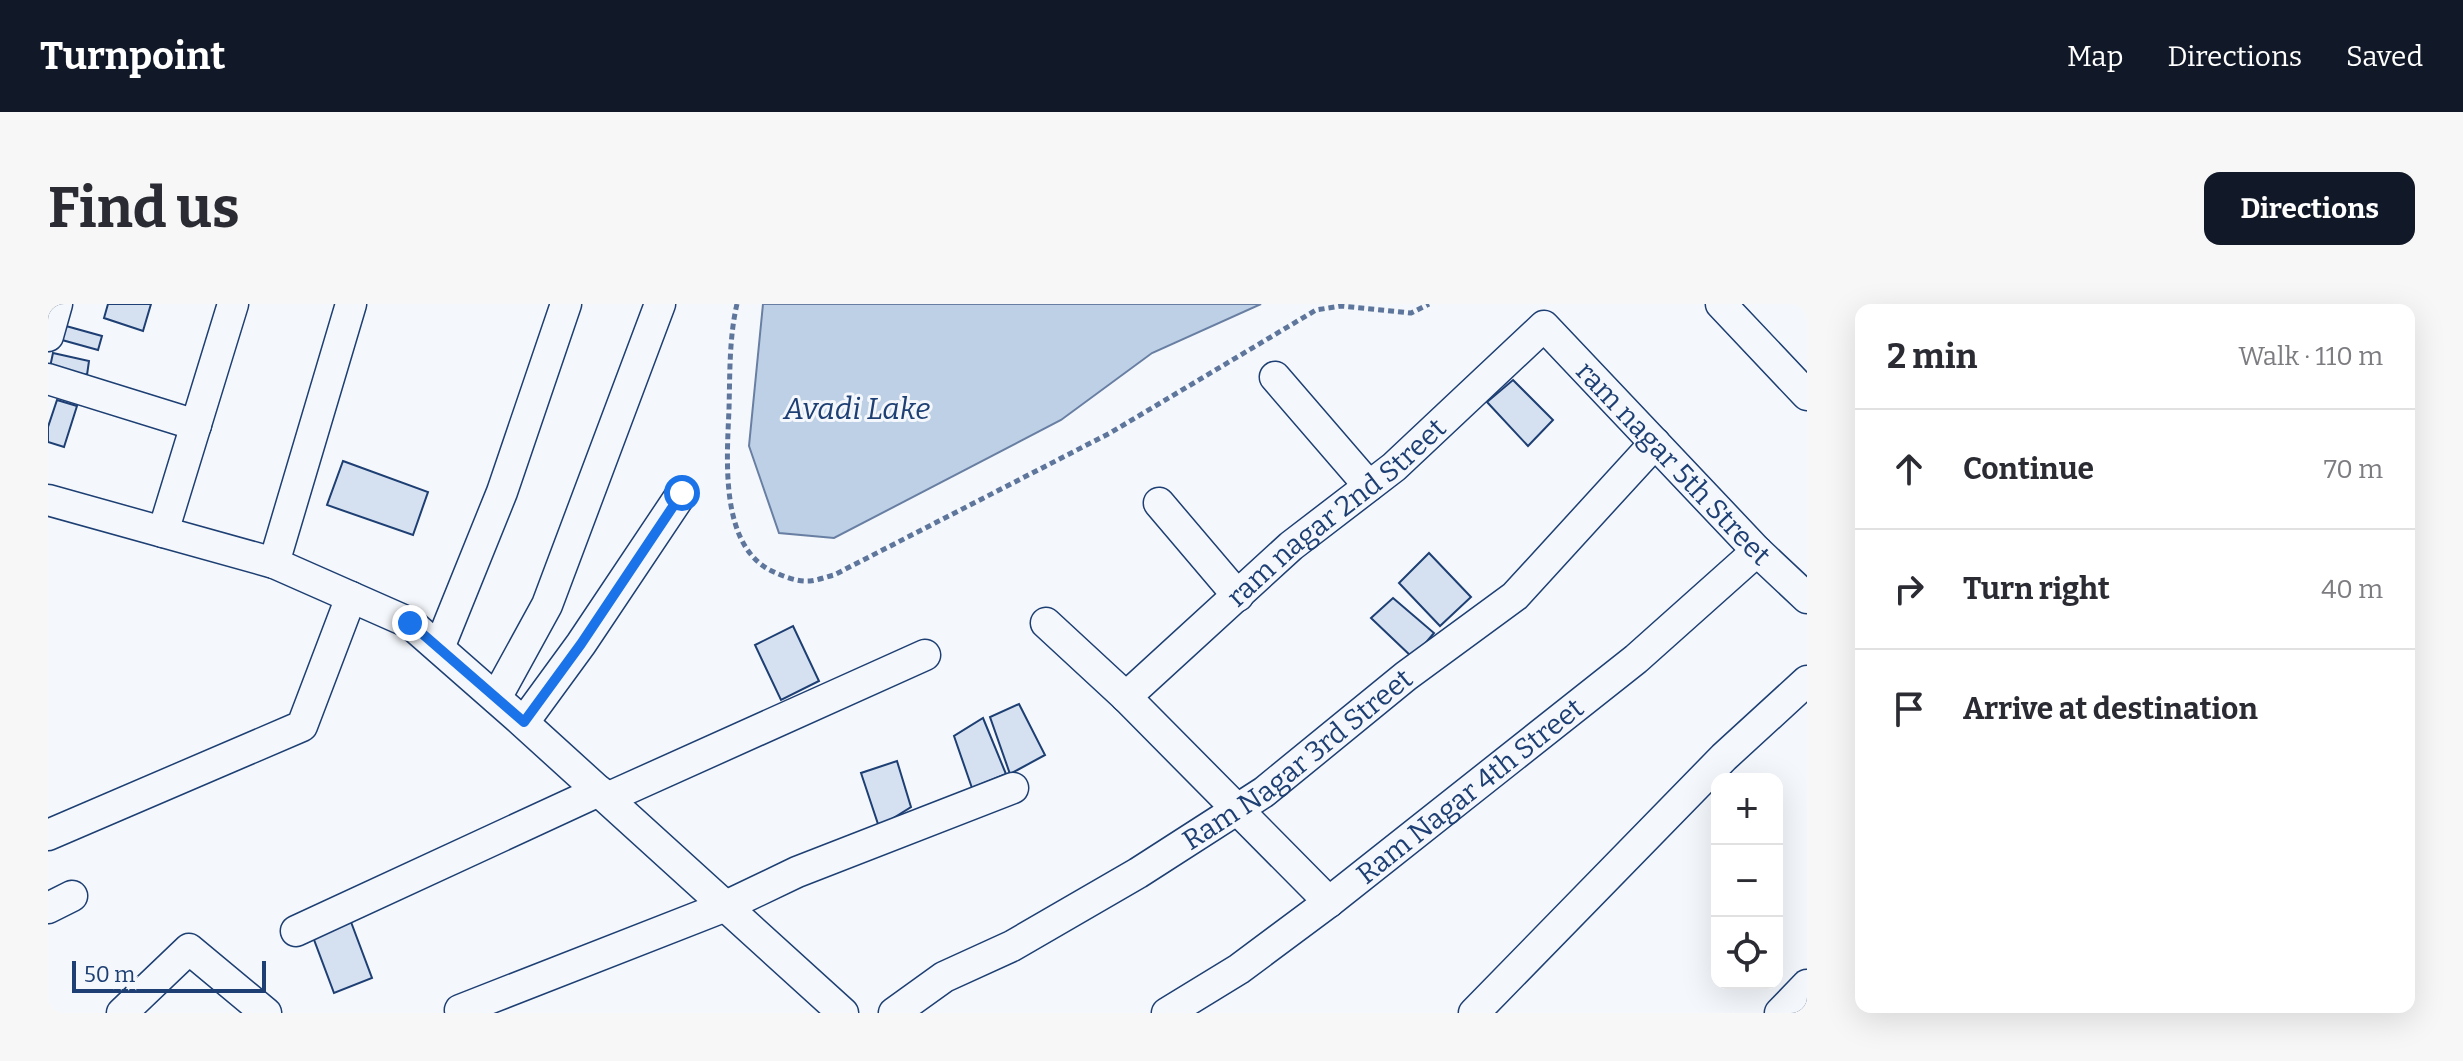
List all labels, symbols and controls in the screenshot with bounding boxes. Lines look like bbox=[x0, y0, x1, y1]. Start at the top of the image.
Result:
text: Turnpoint bbox=[40, 33, 226, 79]
text: Map bbox=[2067, 40, 2123, 73]
text: Directions bbox=[2167, 40, 2302, 73]
text: Saved bbox=[2346, 40, 2423, 73]
button: Directions bbox=[2204, 172, 2415, 245]
text: Find us bbox=[48, 175, 240, 242]
text: 2 min bbox=[1887, 336, 1977, 377]
text: Walk · 110 m bbox=[2238, 341, 2383, 372]
street label: ram nagar 5th Street bbox=[1569, 355, 1777, 572]
water label: Avadi Lake bbox=[782, 391, 930, 427]
street label: ram nagar 2nd Street bbox=[1220, 411, 1452, 613]
icon: ahead bbox=[1887, 447, 1931, 491]
text: Continue bbox=[1963, 451, 2094, 487]
text: 70 m bbox=[2324, 454, 2383, 485]
route start bbox=[664, 475, 700, 511]
icon: right bbox=[1887, 567, 1931, 611]
text: Turn right bbox=[1963, 571, 2110, 607]
text: 40 m bbox=[2321, 574, 2383, 605]
route end bbox=[392, 605, 428, 641]
street label: Ram Nagar 3rd Street bbox=[1177, 662, 1419, 857]
icon: arrive bbox=[1887, 687, 1931, 731]
street label: Ram Nagar 4th Street bbox=[1350, 691, 1590, 891]
text: Arrive at destination bbox=[1963, 691, 2258, 727]
map controls bbox=[1711, 773, 1783, 989]
button: + bbox=[1711, 773, 1783, 845]
button: − bbox=[1711, 845, 1783, 917]
button: locate bbox=[1711, 917, 1783, 989]
scale bar bbox=[72, 957, 266, 993]
text: 50 m bbox=[84, 961, 135, 988]

